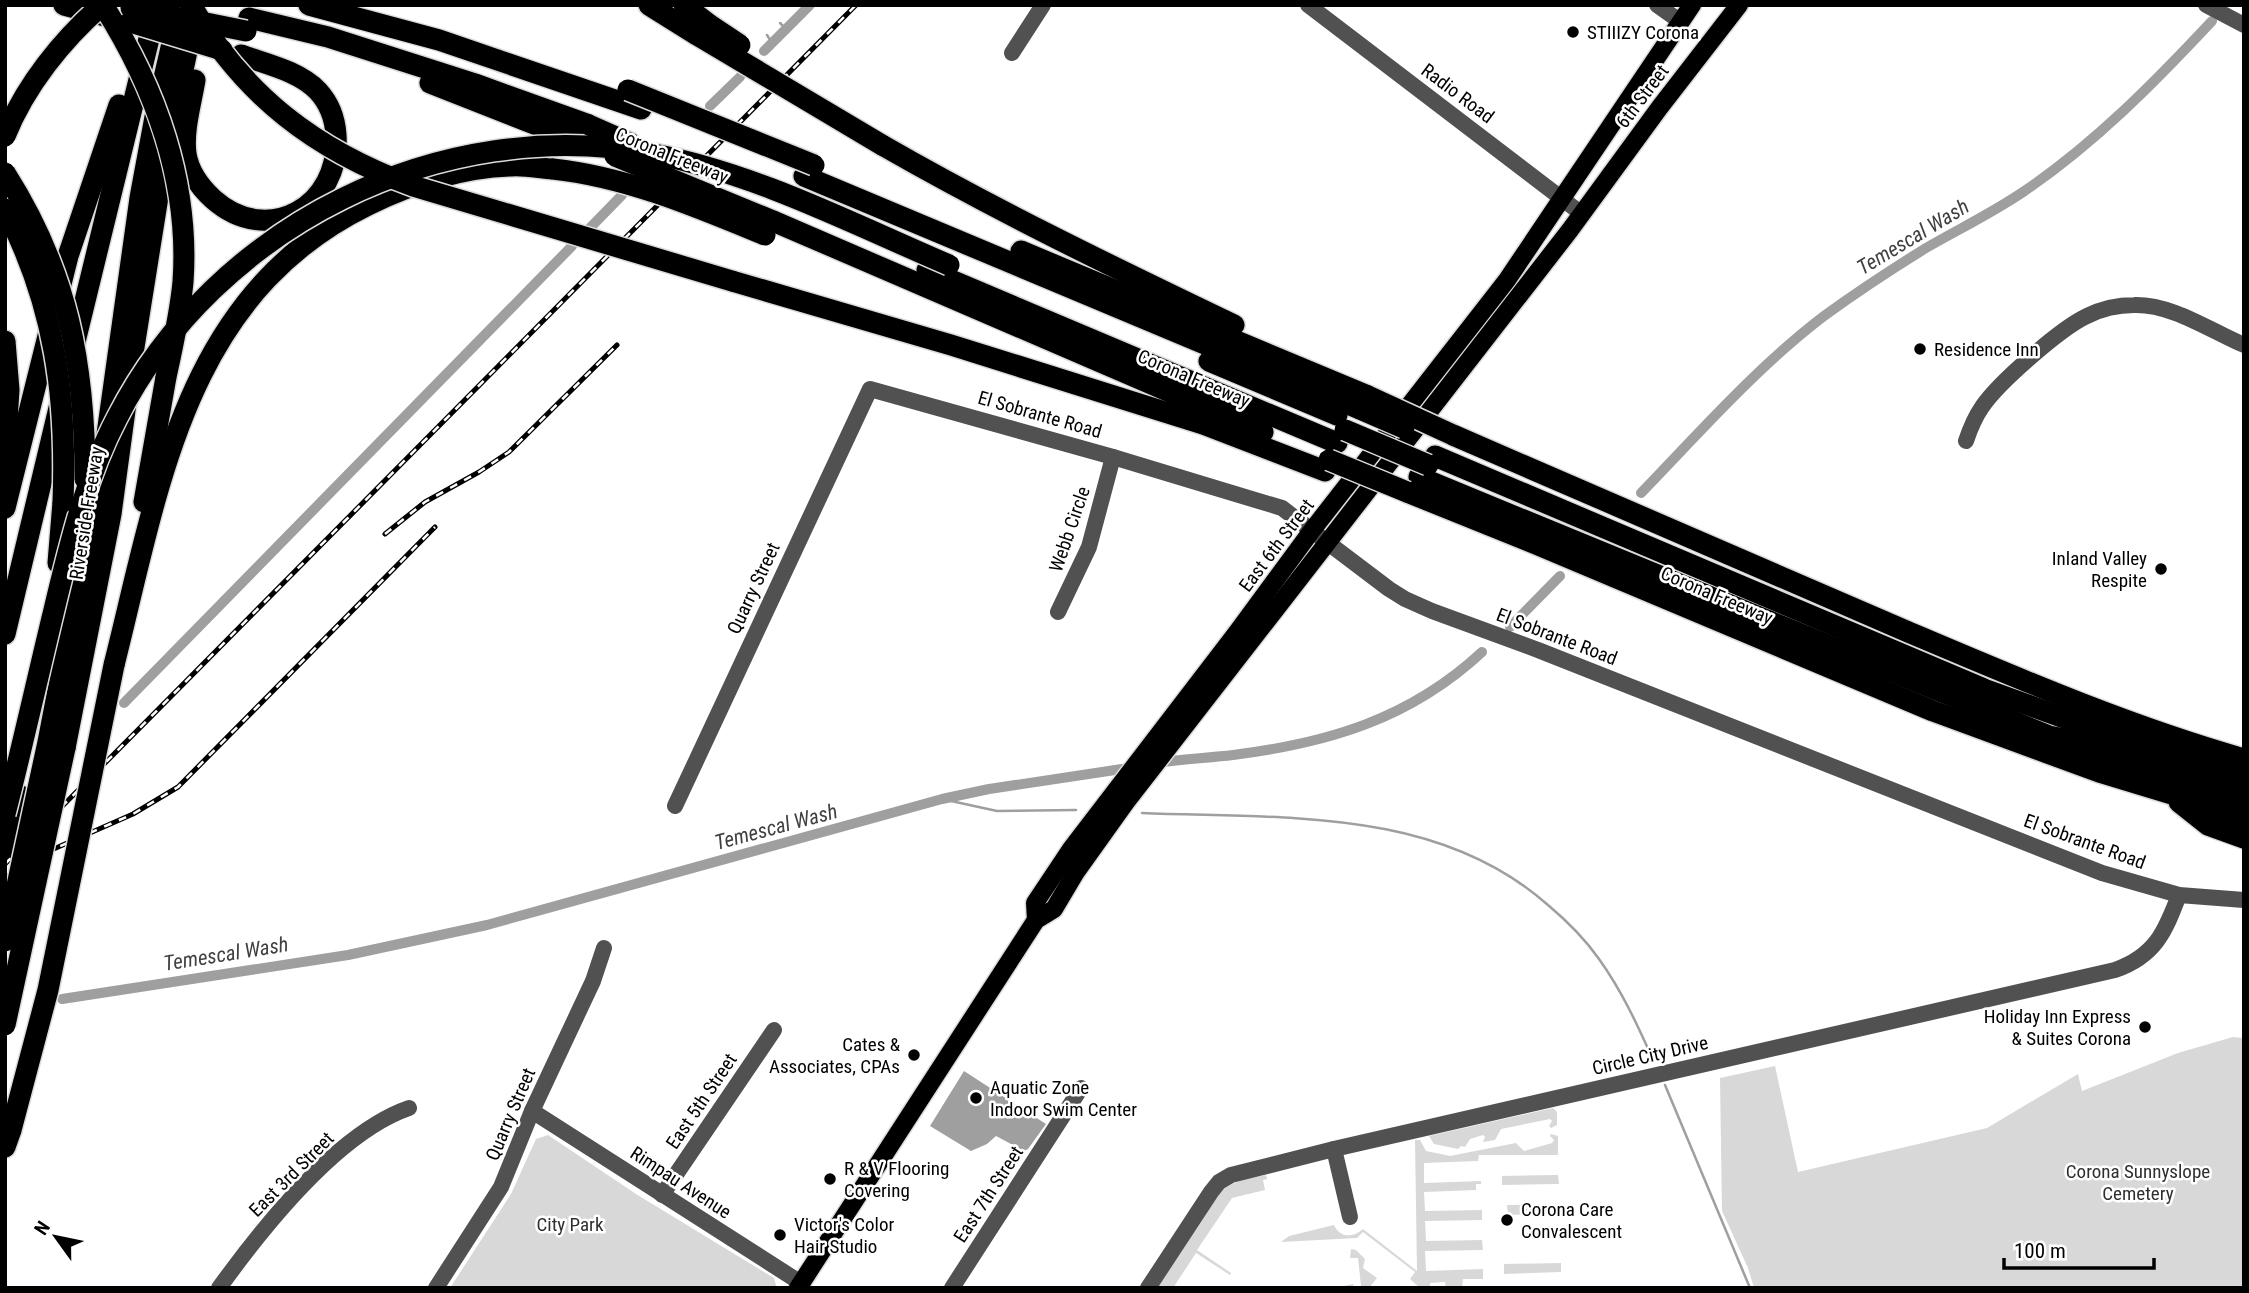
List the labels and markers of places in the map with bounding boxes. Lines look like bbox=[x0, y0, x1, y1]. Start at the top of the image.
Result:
place label: STIIIZY Corona bbox=[1587, 21, 1699, 44]
marker: STIIIZY Corona bbox=[1565, 24, 1581, 40]
place label: Residence Inn bbox=[1934, 338, 2039, 361]
marker: Residence Inn bbox=[1912, 341, 1928, 357]
place label: Inland Valley Respite bbox=[2052, 547, 2147, 592]
marker: Inland Valley Respite bbox=[2153, 561, 2169, 577]
place label: Holiday Inn Express & Suites Corona bbox=[1984, 1005, 2131, 1050]
marker: Holiday Inn Express & Suites Corona bbox=[2137, 1019, 2153, 1035]
place label: Cates & Associates, CPAs bbox=[769, 1033, 901, 1078]
marker: Cates & Associates, CPAs bbox=[906, 1047, 922, 1063]
place label: Aquatic Zone Indoor Swim Center bbox=[990, 1076, 1137, 1121]
marker: Aquatic Zone Indoor Swim Center bbox=[968, 1090, 984, 1106]
place label: R & V Flooring Covering bbox=[844, 1157, 949, 1202]
marker: R & V Flooring Covering bbox=[822, 1171, 838, 1187]
place label: Corona Care Convalescent bbox=[1521, 1198, 1622, 1243]
marker: Corona Care Convalescent bbox=[1499, 1212, 1515, 1228]
place label: Victor's Color Hair Studio bbox=[794, 1213, 895, 1258]
marker: Victor's Color Hair Studio bbox=[772, 1227, 788, 1243]

